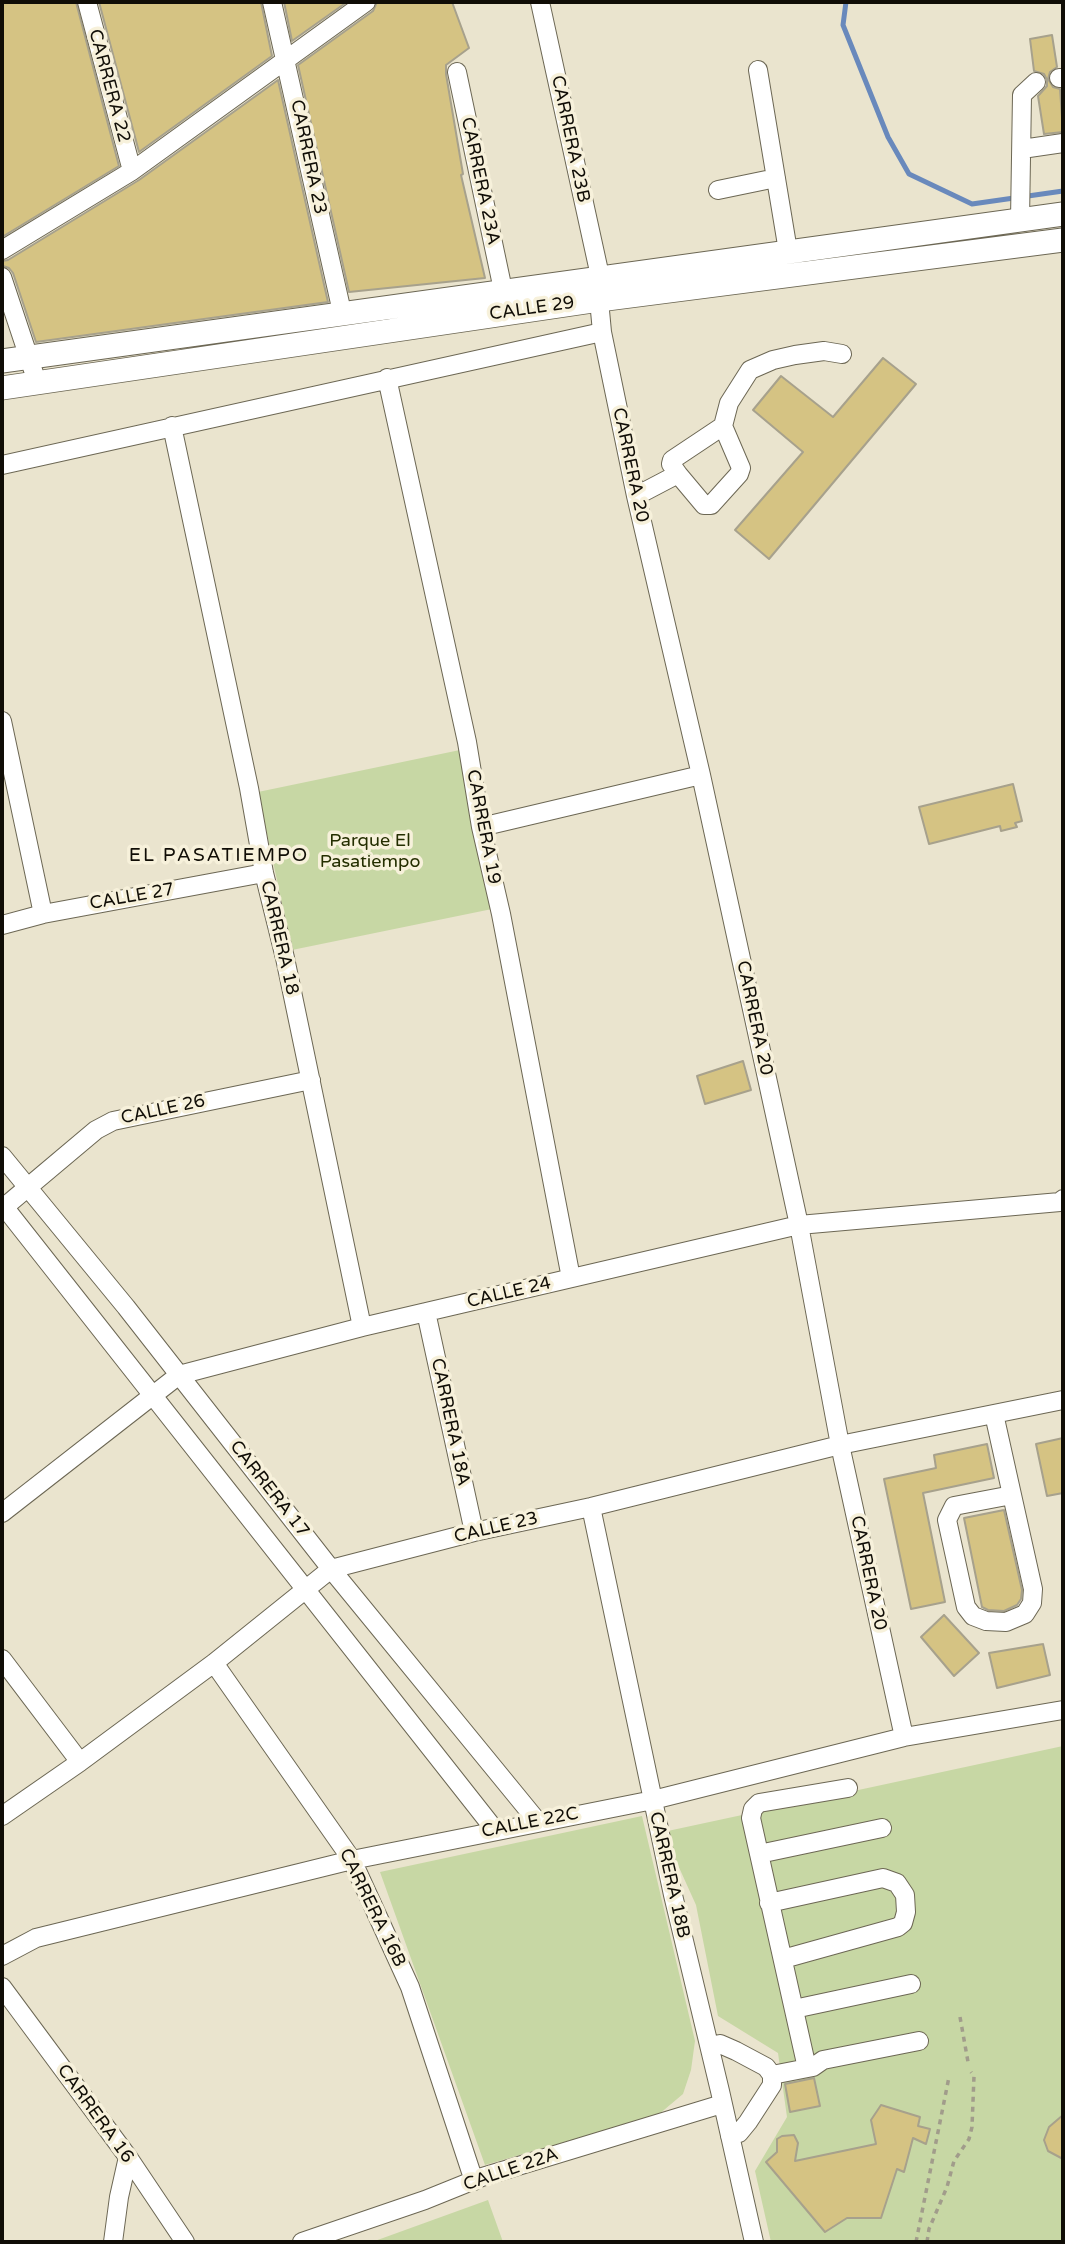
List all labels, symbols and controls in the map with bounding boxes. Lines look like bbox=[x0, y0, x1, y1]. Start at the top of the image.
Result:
street label: CARRERA 22 bbox=[83, 27, 135, 145]
street label: CARRERA 23B bbox=[546, 74, 594, 204]
street label: CARRERA 23 bbox=[285, 98, 331, 216]
street label: CARRERA 23A bbox=[456, 115, 504, 247]
street label: CALLE 29 bbox=[488, 292, 576, 326]
street label: CARRERA 20 bbox=[607, 406, 653, 524]
street label: CARRERA 19 bbox=[461, 768, 505, 886]
park label: Parque El Pasatiempo bbox=[320, 830, 420, 872]
district label: EL PASATIEMPO bbox=[130, 845, 308, 867]
street label: CALLE 27 bbox=[88, 879, 176, 915]
street label: CARRERA 18 bbox=[255, 879, 303, 997]
street label: CARRERA 20 bbox=[731, 959, 777, 1077]
street label: CALLE 26 bbox=[119, 1091, 207, 1129]
street label: CALLE 24 bbox=[465, 1273, 553, 1313]
street label: CARRERA 18A bbox=[426, 1356, 474, 1488]
street label: CARRERA 17 bbox=[225, 1436, 313, 1542]
street label: CALLE 23 bbox=[452, 1508, 540, 1548]
street label: CARRERA 20 bbox=[845, 1514, 891, 1632]
street label: CALLE 22C bbox=[480, 1803, 580, 1843]
street label: CARRERA 18B bbox=[644, 1810, 694, 1940]
street label: CARRERA 16B bbox=[334, 1845, 410, 1971]
street label: CARRERA 16 bbox=[52, 2060, 138, 2168]
street label: CALLE 22A bbox=[461, 2144, 561, 2196]

